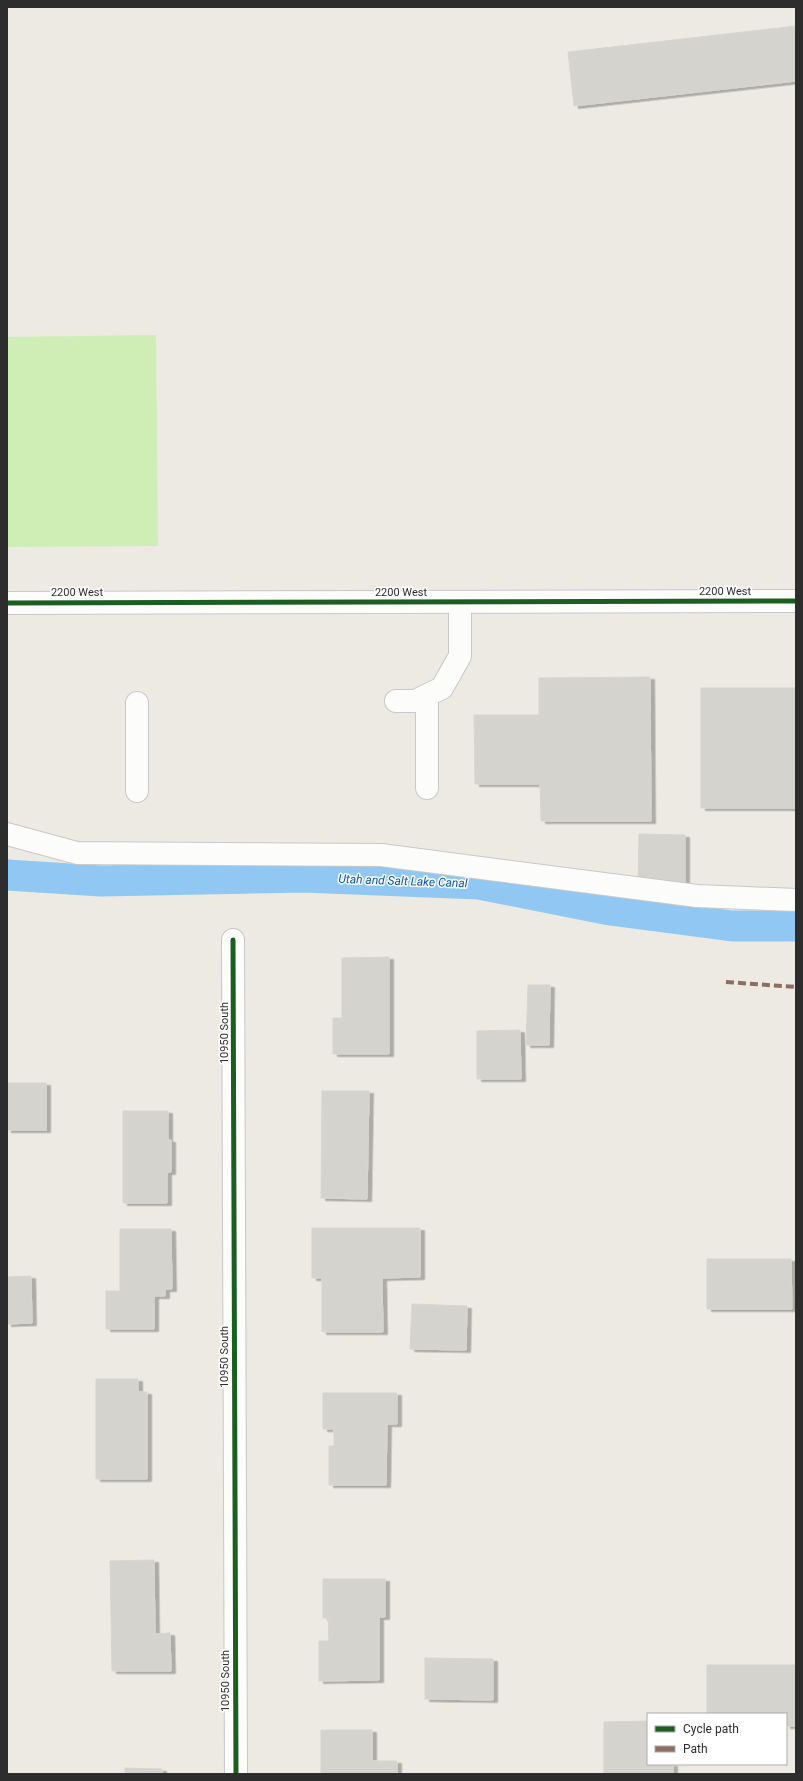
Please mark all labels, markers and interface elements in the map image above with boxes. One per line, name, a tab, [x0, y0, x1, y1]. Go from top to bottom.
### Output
street label: 2200 West	[699, 585, 751, 598]
street label: 2200 West	[51, 586, 103, 599]
street label: 2200 West	[375, 586, 427, 599]
water label: Utah and Salt Lake Canal	[338, 872, 468, 890]
street label: 10950 South	[218, 1002, 231, 1064]
street label: 10950 South	[218, 1326, 231, 1388]
street label: 10950 South	[219, 1650, 232, 1712]
legend	[647, 1713, 787, 1765]
text: Cycle path	[683, 1722, 739, 1736]
text: Path	[683, 1742, 708, 1756]

